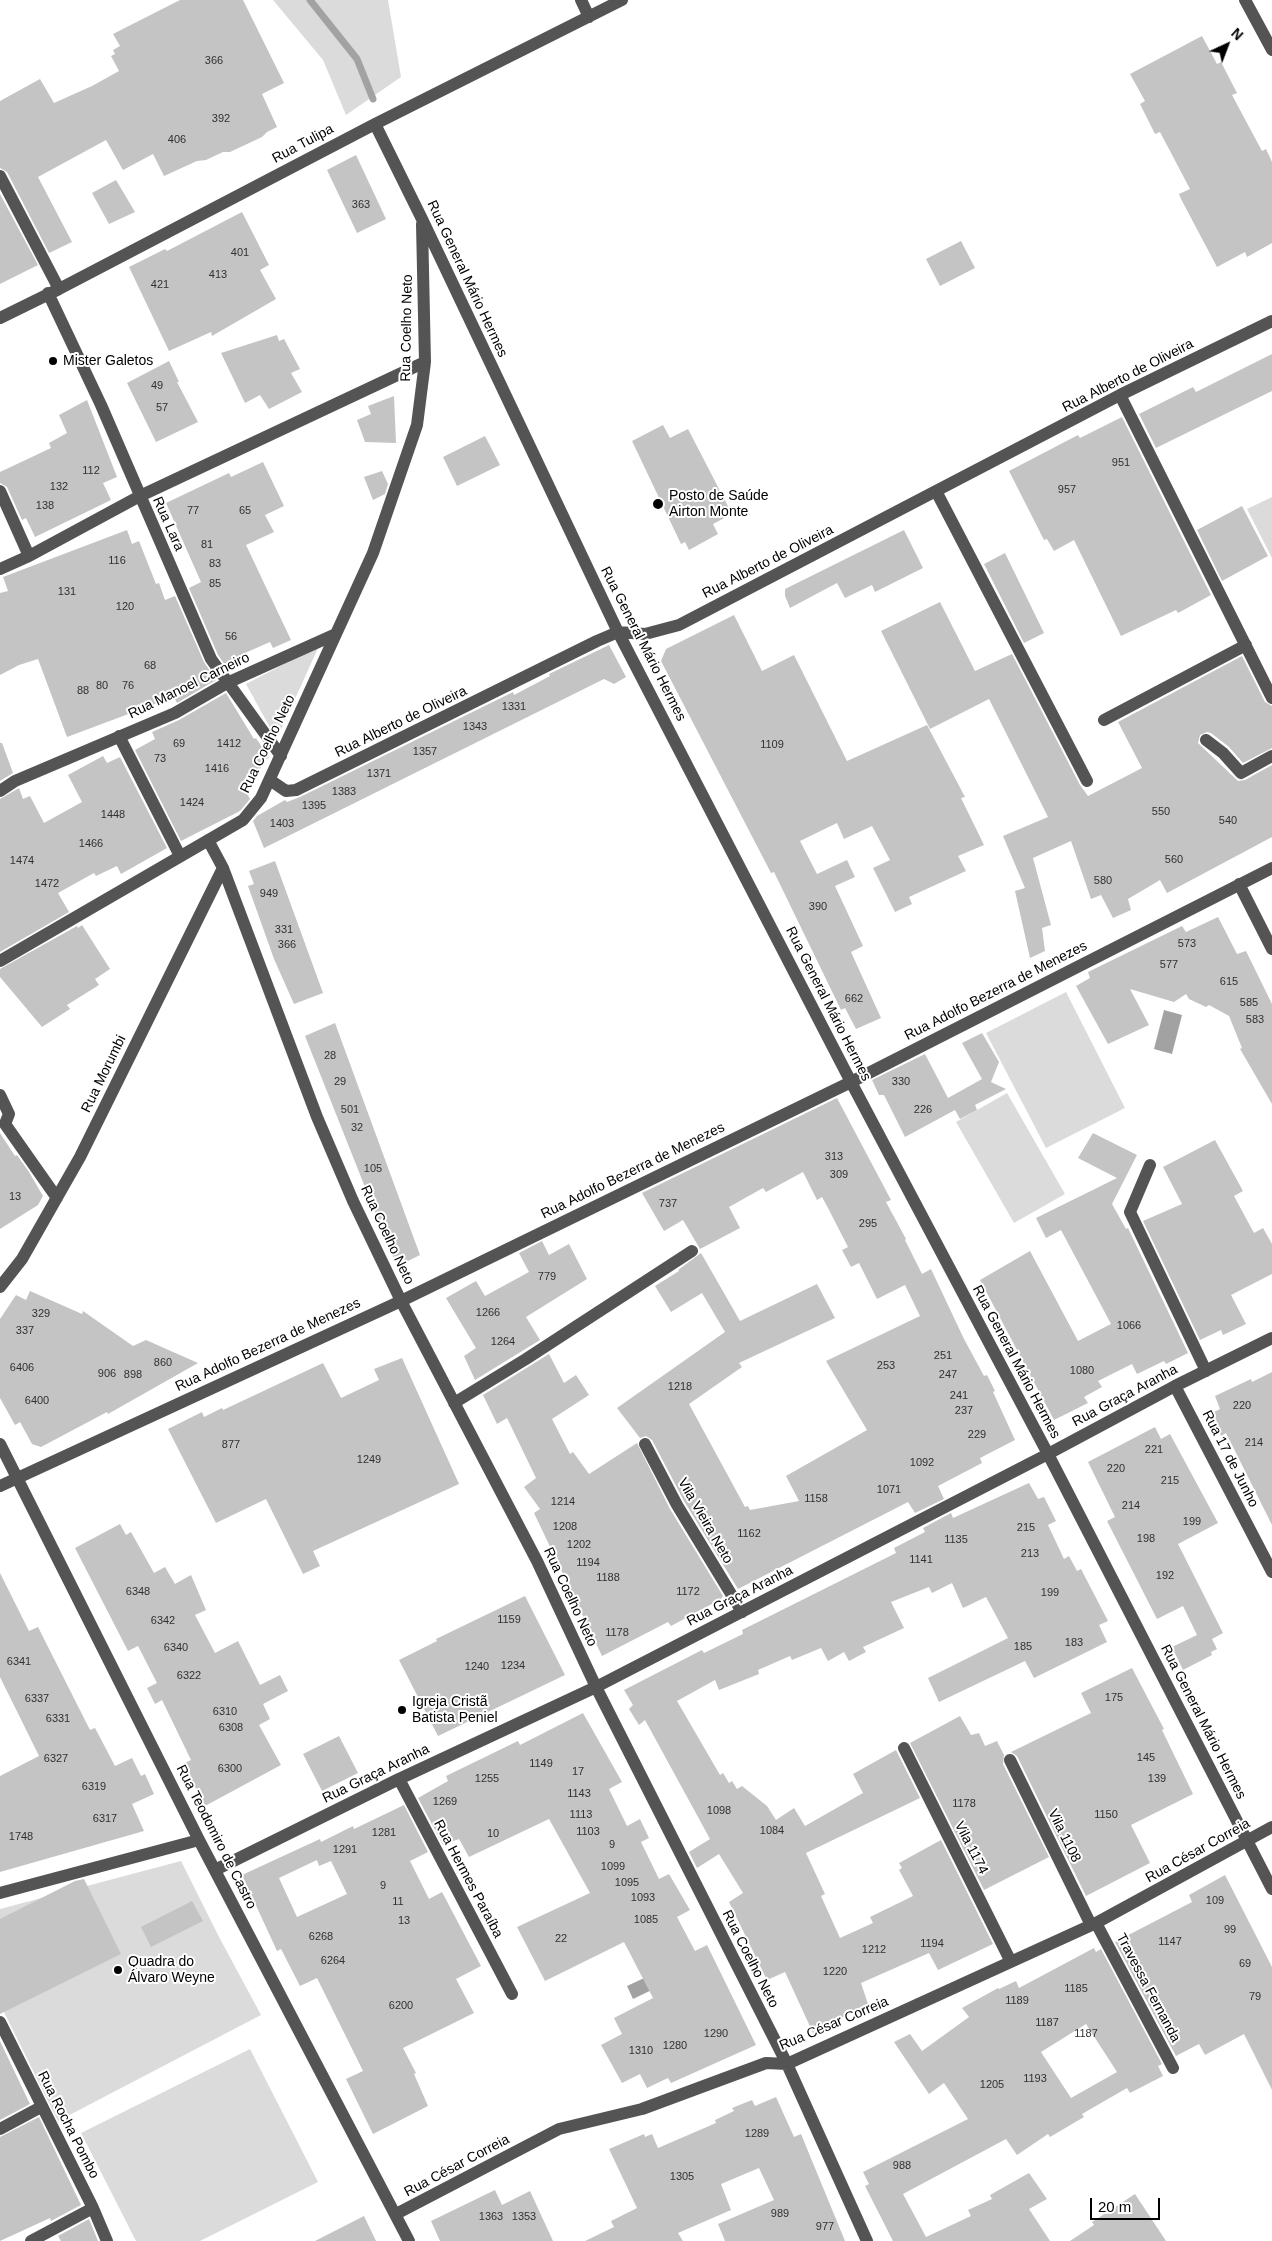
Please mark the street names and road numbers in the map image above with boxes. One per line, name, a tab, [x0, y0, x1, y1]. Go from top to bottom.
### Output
street label: Rua Tulipa	[269, 121, 337, 167]
street label: Rua General Mário Hermes	[423, 198, 511, 360]
street label: Rua Coelho Neto	[398, 274, 416, 382]
street label: Rua Alberto de Oliveira	[1060, 336, 1196, 416]
street label: Rua Lara	[149, 494, 187, 554]
street label: Rua Alberto de Oliveira	[700, 522, 836, 602]
street label: Rua General Mário Hermes	[597, 564, 689, 724]
street label: Rua Manoel Carneiro	[126, 649, 252, 723]
street label: Rua Alberto de Oliveira	[332, 683, 470, 761]
street label: Rua Coelho Neto	[237, 692, 299, 796]
street label: Rua General Mário Hermes	[782, 924, 874, 1084]
street label: Rua Adolfo Bezerra de Menezes	[902, 938, 1090, 1044]
street label: Rua Morumbi	[78, 1033, 130, 1115]
street label: Rua Adolfo Bezerra de Menezes	[538, 1119, 728, 1223]
street label: Rua Coelho Neto	[357, 1183, 417, 1287]
street label: Rua General Mário Hermes	[968, 1282, 1064, 1442]
street label: Rua Adolfo Bezerra de Menezes	[173, 1295, 363, 1395]
street label: Rua Graça Aranha	[1070, 1361, 1180, 1431]
street label: Rua 17 de Junho	[1198, 1408, 1262, 1510]
street label: Vila Vieira Neto	[674, 1475, 736, 1567]
street label: Rua Coelho Neto	[540, 1545, 600, 1649]
street label: Rua Graça Aranha	[684, 1562, 796, 1630]
street label: Rua General Mário Hermes	[1157, 1642, 1249, 1802]
street label: Rua Graça Aranha	[320, 1741, 432, 1807]
street label: Rua Teodomiro de Castro	[172, 1762, 260, 1912]
street label: Vila 1108	[1044, 1807, 1084, 1865]
street label: Rua César Correia	[1143, 1815, 1253, 1887]
street label: Rua Hermes Paraíba	[430, 1817, 506, 1941]
street label: Vila 1174	[951, 1819, 991, 1877]
street label: Rua Coelho Neto	[718, 1907, 782, 2011]
street label: Travessa Fernanda	[1112, 1931, 1184, 2045]
street label: Rua César Correia	[777, 1993, 891, 2055]
street label: Rua Rocha Pombo	[34, 2068, 102, 2182]
street label: Rua César Correia	[402, 2131, 512, 2201]

